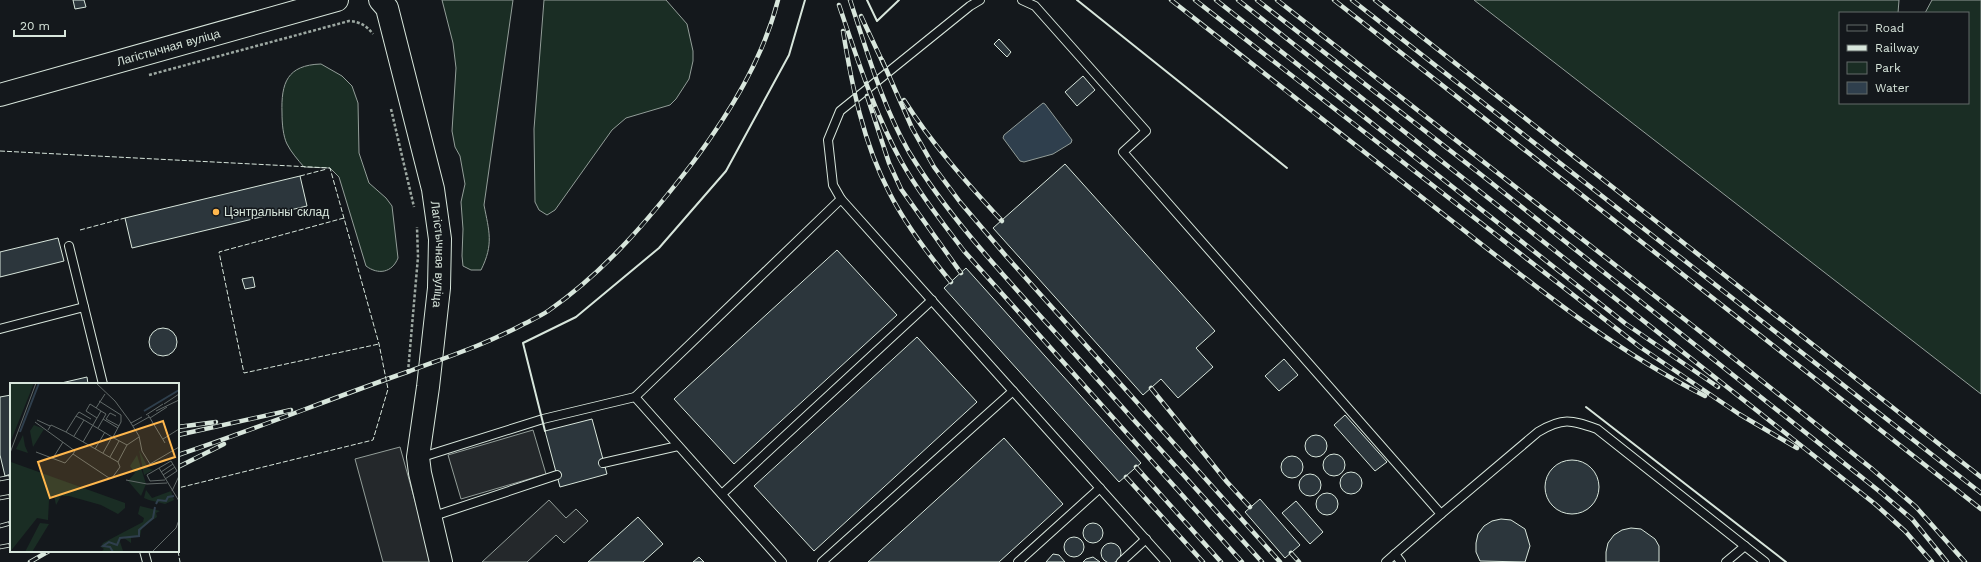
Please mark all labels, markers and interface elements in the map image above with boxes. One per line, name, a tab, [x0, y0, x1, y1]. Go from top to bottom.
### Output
scale bar	[14, 12, 65, 38]
legend	[1839, 12, 1969, 104]
text: 20 m	[20, 19, 50, 33]
text: Road	[1875, 21, 1904, 35]
street label: Лагістычная вуліца	[115, 26, 222, 69]
text: Railway	[1875, 41, 1920, 55]
text: Park	[1875, 61, 1901, 75]
text: Water	[1875, 81, 1910, 95]
street label: Лагістычная вуліца	[428, 200, 447, 309]
place label: Цэнтральны склад	[224, 205, 329, 219]
marker: Цэнтральны склад	[211, 207, 221, 217]
inset map	[10, 383, 179, 552]

